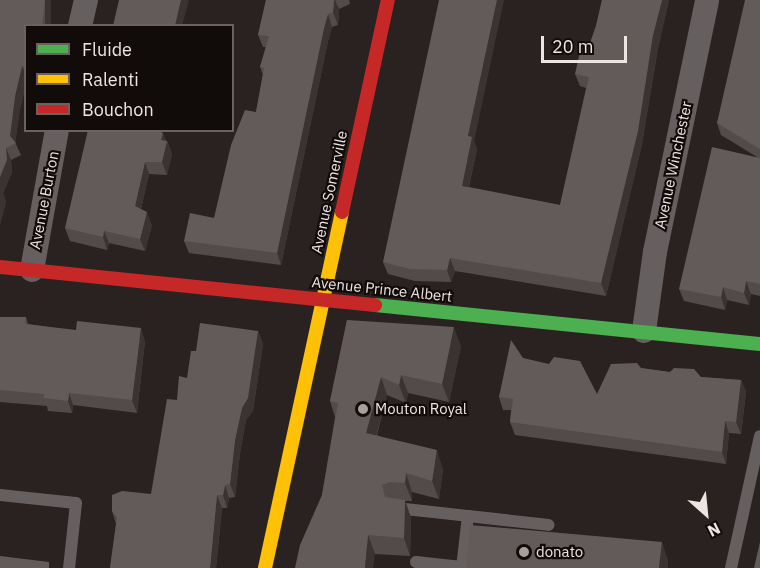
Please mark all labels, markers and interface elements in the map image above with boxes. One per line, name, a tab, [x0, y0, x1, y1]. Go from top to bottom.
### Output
legend	[24, 24, 234, 132]
scale bar	[544, 24, 630, 62]
text: 20 m	[552, 35, 594, 58]
text: Fluide	[82, 38, 132, 61]
text: Ralenti	[82, 68, 139, 91]
text: Bouchon	[82, 98, 154, 121]
street label: Avenue Winchester	[651, 100, 695, 230]
street label: Avenue Somerville	[307, 129, 351, 255]
street label: Avenue Burton	[26, 149, 62, 251]
street label: Avenue Prince Albert	[311, 273, 453, 305]
place label: Mouton Royal	[375, 400, 467, 418]
marker: Mouton Royal	[356, 402, 370, 416]
north arrow	[676, 484, 736, 544]
text: N	[704, 518, 724, 542]
place label: donato	[536, 543, 583, 561]
marker: donato	[517, 545, 531, 559]

